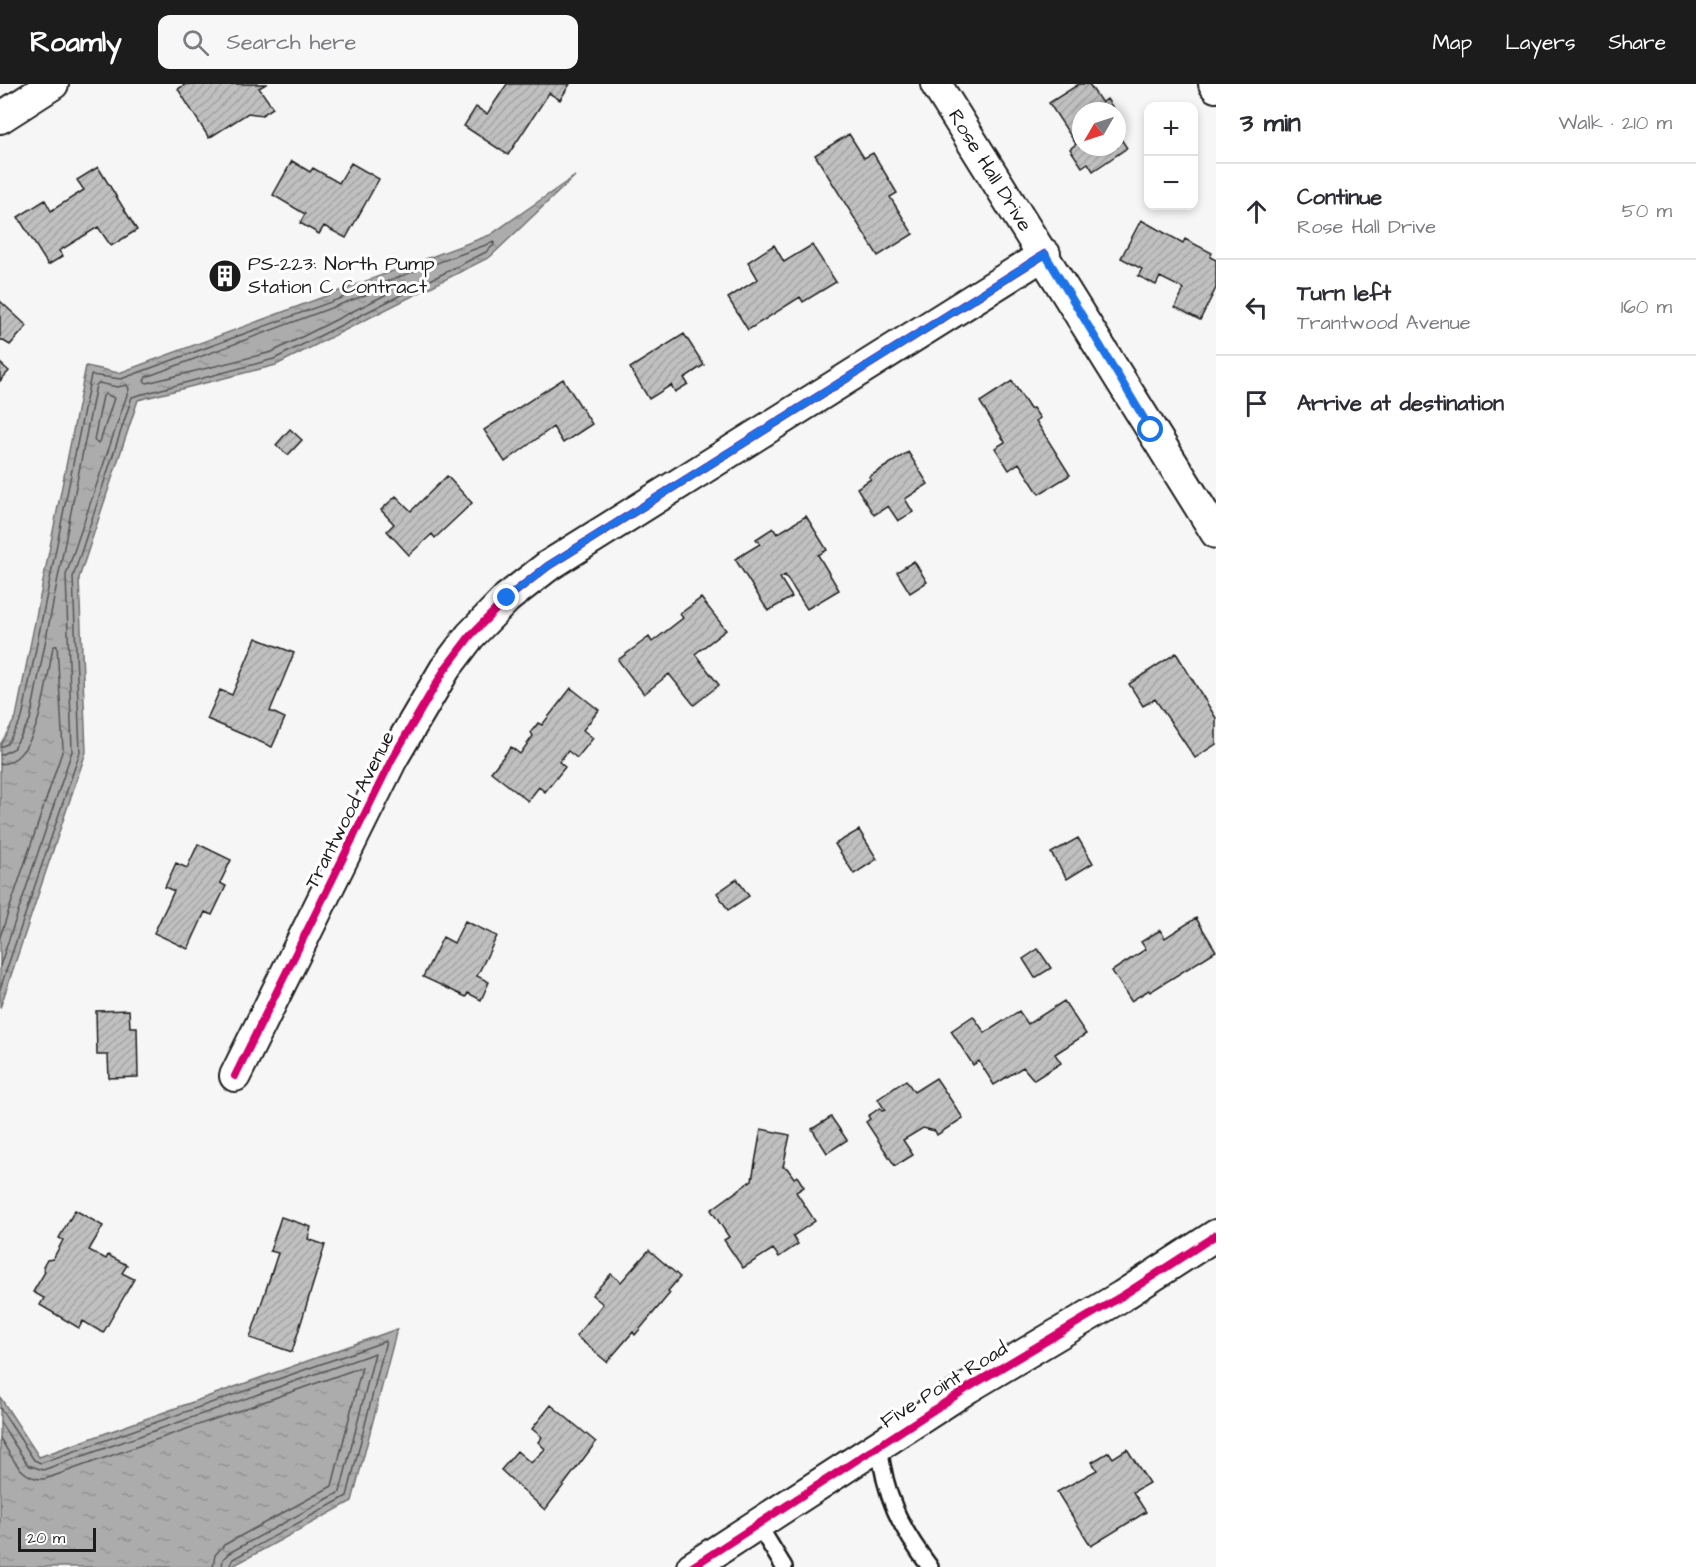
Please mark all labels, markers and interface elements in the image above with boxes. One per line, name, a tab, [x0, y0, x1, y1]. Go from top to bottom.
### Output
search box	[158, 15, 578, 69]
text: Roamly	[30, 23, 122, 62]
icon: search	[179, 26, 212, 59]
text: Search here	[227, 27, 356, 58]
text: Map	[1432, 28, 1472, 57]
text: Layers	[1505, 28, 1575, 57]
text: Share	[1608, 28, 1666, 57]
north arrow	[1072, 102, 1126, 156]
map controls	[1144, 102, 1198, 210]
button: +	[1144, 102, 1198, 156]
street label: Rose Hall Drive	[941, 104, 1039, 237]
text: 3 min	[1240, 105, 1301, 141]
text: Walk · 210 m	[1559, 109, 1672, 137]
button: −	[1144, 156, 1198, 210]
text: Continue	[1297, 182, 1382, 213]
icon: ahead	[1240, 195, 1273, 228]
text: 50 m	[1622, 197, 1672, 225]
text: Rose Hall Drive	[1297, 213, 1436, 241]
place label: PS-223: North Pump Station C Contract	[248, 250, 435, 301]
building icon: PS-223: North Pump Station C Contract	[207, 258, 243, 294]
text: Turn left	[1297, 278, 1391, 309]
icon: left	[1240, 291, 1273, 324]
text: 160 m	[1621, 293, 1672, 321]
text: Trantwood Avenue	[1297, 309, 1471, 337]
icon: arrive	[1240, 387, 1273, 420]
text: Arrive at destination	[1297, 388, 1504, 419]
route start	[1137, 416, 1163, 442]
route end	[493, 584, 519, 610]
street label: Trantwood Avenue	[298, 726, 402, 894]
street label: Five Point Road	[875, 1335, 1013, 1435]
scale bar	[18, 1525, 96, 1552]
text: 20 m	[27, 1527, 65, 1549]

